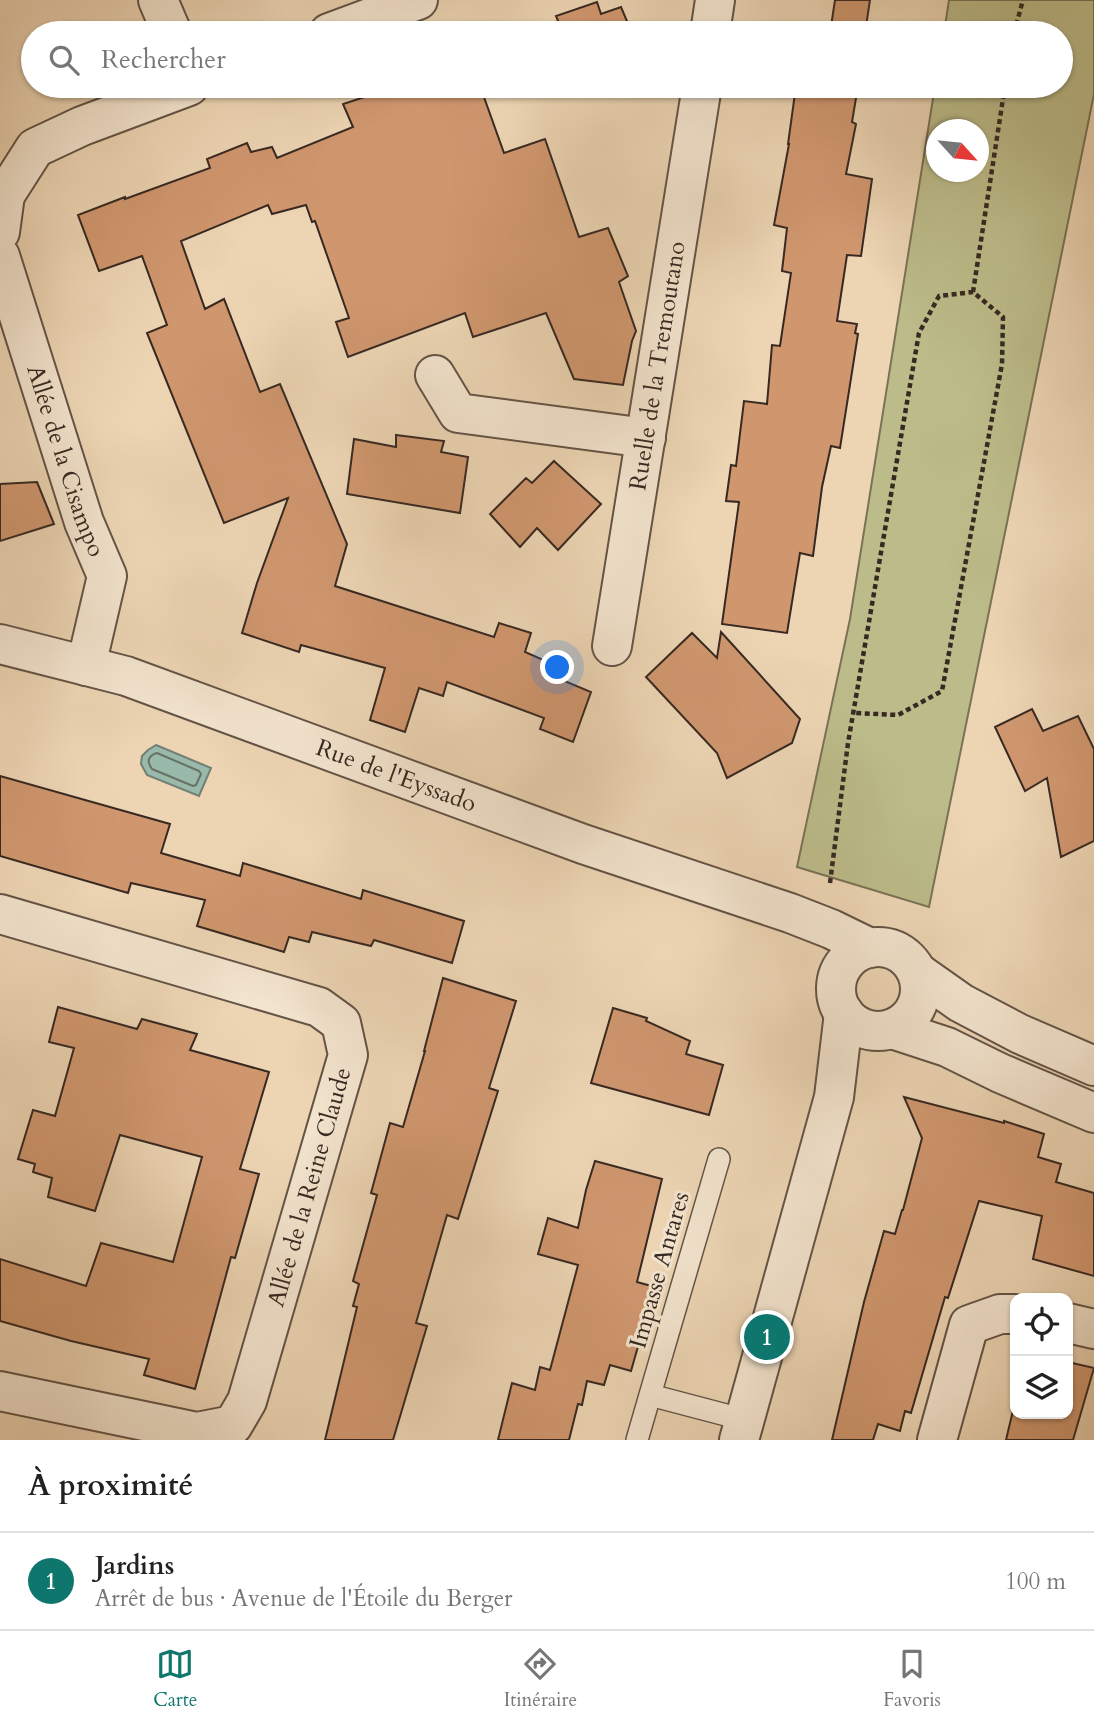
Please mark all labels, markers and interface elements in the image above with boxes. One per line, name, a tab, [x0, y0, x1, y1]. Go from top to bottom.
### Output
search box	[21, 21, 1073, 98]
icon: search	[45, 41, 83, 79]
text: Rechercher	[101, 42, 226, 77]
north arrow	[926, 119, 989, 182]
street label: Ruelle de la Tremoutano	[621, 239, 694, 493]
street label: Allée de la Cisampo	[18, 361, 113, 562]
your location	[540, 650, 574, 684]
street label: Rue de l'Eyssado	[311, 731, 481, 820]
street label: Allée de la Reine Claude	[260, 1064, 359, 1311]
street label: Impasse Antares	[621, 1188, 698, 1352]
map controls	[1010, 1293, 1073, 1419]
button: locate	[1010, 1293, 1073, 1356]
pin: 1	[744, 1311, 790, 1363]
button: layers	[1010, 1356, 1073, 1419]
text: À proximité	[28, 1465, 193, 1506]
text: Jardins	[95, 1548, 174, 1583]
text: 1	[45, 1566, 57, 1597]
text: 100 m	[1005, 1566, 1066, 1597]
text: Arrêt de bus · Avenue de l'Étoile du Berger	[95, 1583, 513, 1614]
tab: Carte	[153, 1645, 197, 1713]
tab: Itinéraire	[504, 1645, 577, 1713]
tab: Favoris	[883, 1645, 941, 1713]

